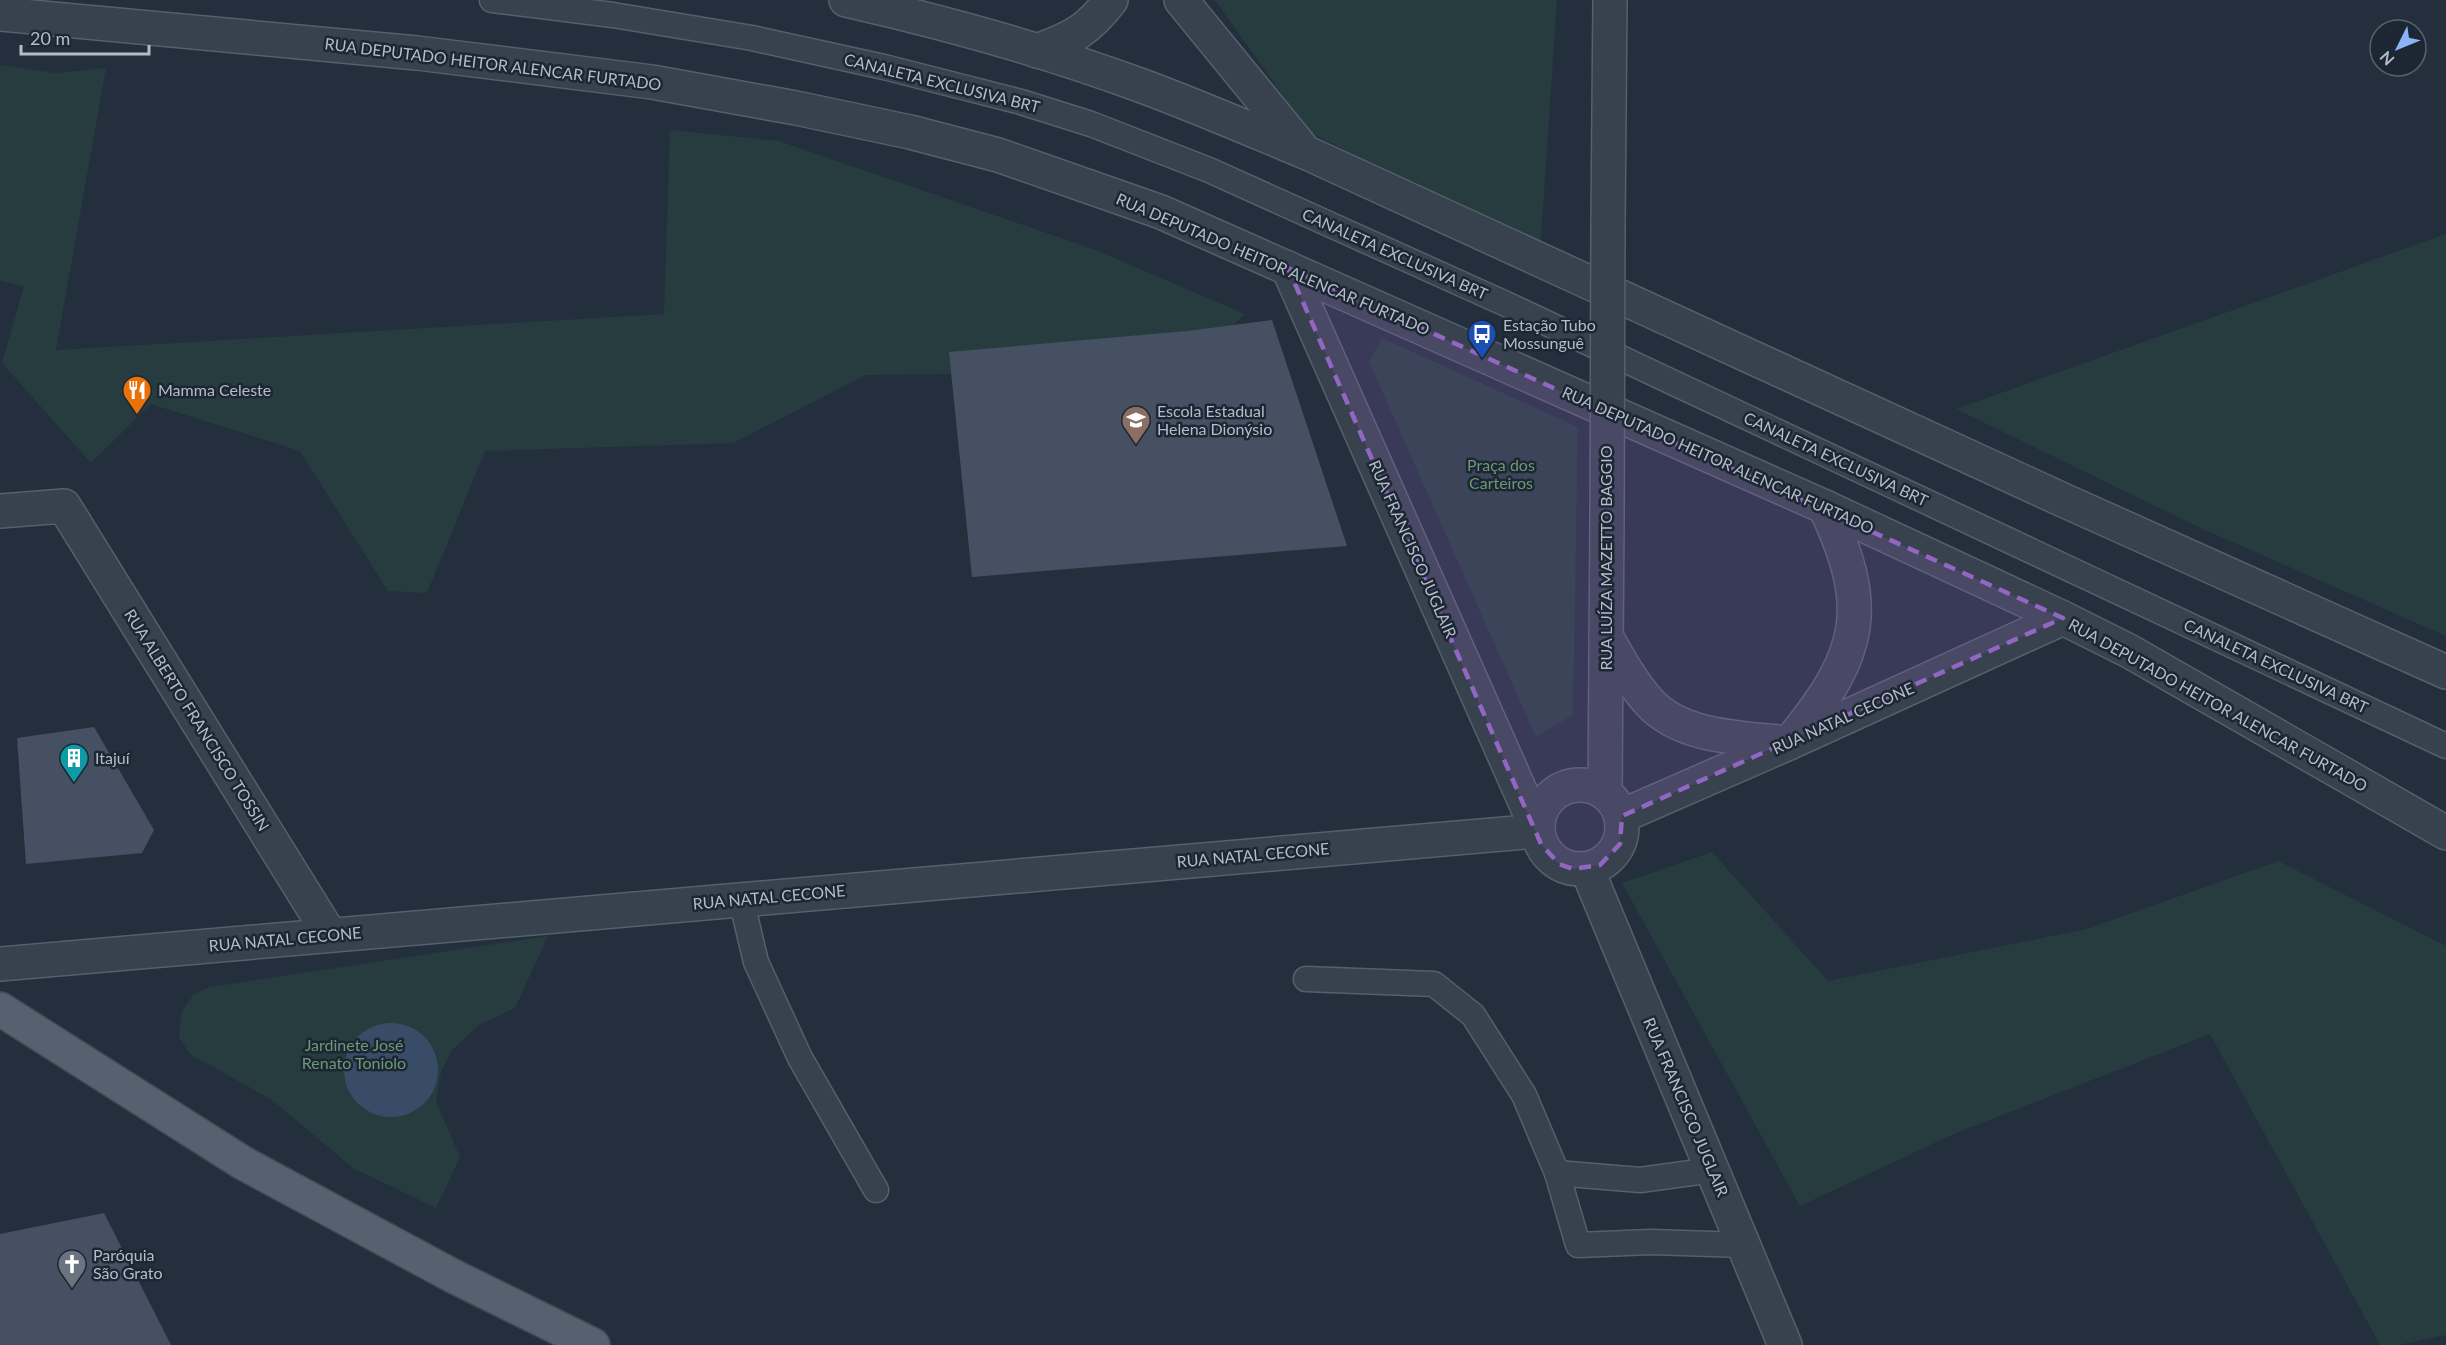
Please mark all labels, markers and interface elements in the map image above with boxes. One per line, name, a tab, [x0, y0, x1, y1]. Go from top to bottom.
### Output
scale bar	[21, 18, 148, 56]
north arrow	[2368, 18, 2428, 78]
text: 20 m	[30, 27, 70, 49]
street label: RUA DEPUTADO HEITOR ALENCAR FURTADO	[324, 33, 663, 94]
text: N	[2376, 48, 2398, 70]
street label: CANALETA EXCLUSIVA BRT	[842, 49, 1043, 116]
street label: RUA DEPUTADO HEITOR ALENCAR FURTADO	[1114, 189, 1433, 339]
street label: CANALETA EXCLUSIVA BRT	[1299, 204, 1491, 303]
place label: Estação Tubo Mossunguê	[1503, 315, 1596, 352]
bus stop icon: Estação Tubo Mossunguê	[1466, 318, 1498, 360]
restaurant icon: Mamma Celeste	[121, 374, 153, 416]
place label: Mamma Celeste	[158, 380, 271, 399]
street label: RUA DEPUTADO HEITOR ALENCAR FURTADO	[1560, 382, 1877, 537]
place label: Escola Estadual Helena Dionýsio	[1157, 401, 1272, 438]
school or university icon: Escola Estadual Helena Dionýsio	[1120, 404, 1152, 446]
street label: CANALETA EXCLUSIVA BRT	[1741, 407, 1932, 510]
street label: RUA LUÍZA MAZETTO BAGGIO	[1596, 445, 1615, 671]
park label: Praça dos Carteiros	[1467, 455, 1535, 492]
street label: RUA FRANCISCO JUGLAIR	[1366, 457, 1461, 641]
street label: RUA ALBERTO FRANCISCO TOSSIN	[121, 605, 274, 834]
street label: RUA DEPUTADO HEITOR ALENCAR FURTADO	[2065, 614, 2371, 795]
street label: CANALETA EXCLUSIVA BRT	[2181, 614, 2372, 717]
street label: RUA NATAL CECONE	[1769, 678, 1917, 757]
building icon: Itajuí	[58, 742, 90, 784]
place label: Itajuí	[95, 748, 131, 767]
street label: RUA NATAL CECONE	[1176, 838, 1330, 871]
street label: RUA NATAL CECONE	[692, 880, 846, 913]
street label: RUA NATAL CECONE	[208, 922, 362, 955]
street label: RUA FRANCISCO JUGLAIR	[1640, 1014, 1733, 1199]
park label: Jardinete José Renato Toniolo	[302, 1035, 406, 1072]
place label: Paróquia São Grato	[93, 1245, 163, 1282]
church icon: Paróquia São Grato	[56, 1248, 88, 1290]

